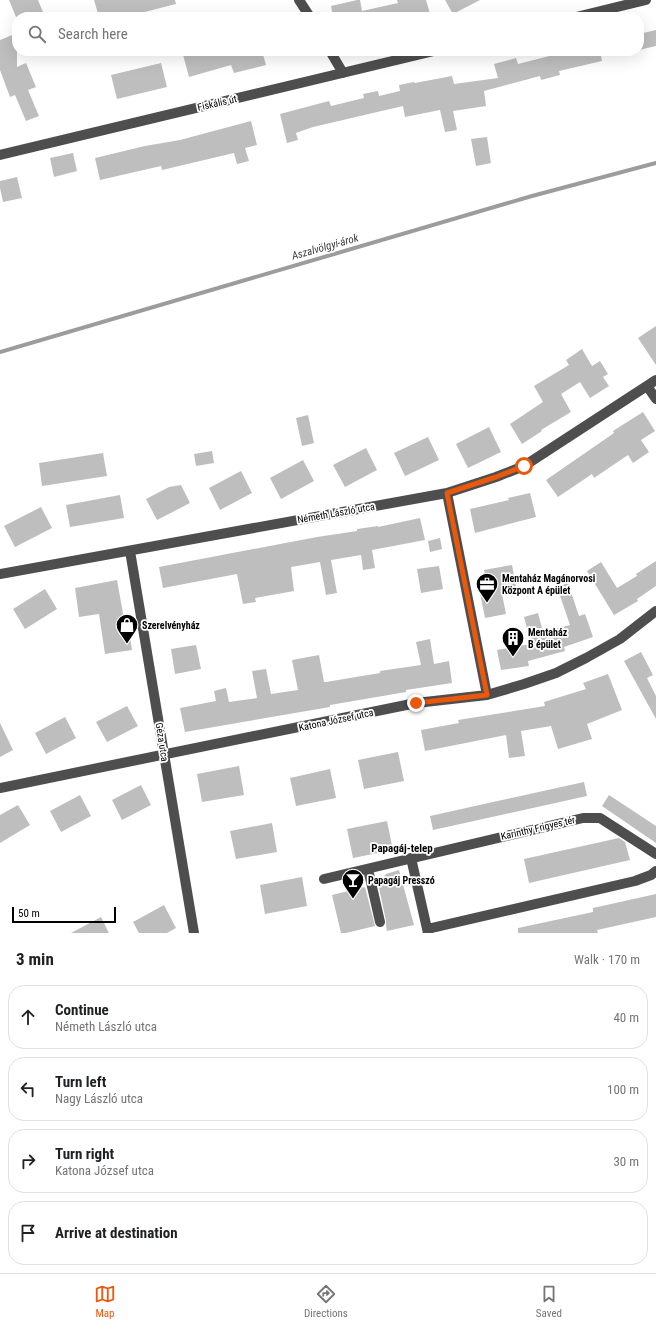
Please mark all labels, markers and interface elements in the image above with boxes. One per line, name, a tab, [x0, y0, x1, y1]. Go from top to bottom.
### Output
search box	[12, 12, 644, 56]
icon: search	[26, 23, 48, 45]
text: Search here	[58, 25, 128, 43]
street label: Fiskális út	[196, 93, 238, 113]
water label: Aszalvölgyi-árok	[289, 231, 360, 263]
route start	[515, 457, 533, 475]
street label: Németh László utca	[296, 501, 376, 525]
office icon: Mentaház Magánorvosi Központ A épület	[474, 571, 500, 604]
place label: Mentaház Magánorvosi Központ A épület	[502, 573, 595, 596]
shop icon: Szerelvényház	[114, 612, 140, 645]
place label: Szerelvényház	[142, 620, 200, 631]
building icon: Mentaház B épület	[500, 625, 526, 658]
place label: Mentaház B épület	[528, 627, 568, 650]
route end	[407, 694, 425, 712]
street label: Katona József utca	[298, 707, 375, 733]
street label: Géza utca	[153, 722, 171, 762]
street label: Karinthy Frigyes tér	[500, 814, 576, 842]
district label: Papagáj-telep	[371, 842, 433, 855]
bar icon: Papagáj Presszó	[340, 867, 366, 900]
place label: Papagáj Presszó	[368, 875, 435, 886]
scale bar	[12, 905, 116, 924]
text: 50 m	[18, 907, 40, 920]
text: 3 min	[16, 949, 54, 969]
text: Walk · 170 m	[574, 952, 640, 967]
text: Continue	[55, 1001, 109, 1019]
icon: ahead	[17, 1006, 39, 1028]
text: 40 m	[613, 1010, 639, 1025]
text: Németh László utca	[55, 1019, 157, 1034]
text: Turn left	[55, 1073, 106, 1091]
icon: left	[17, 1078, 39, 1100]
text: 100 m	[607, 1082, 639, 1097]
text: Nagy László utca	[55, 1091, 143, 1106]
text: Turn right	[55, 1145, 114, 1163]
icon: right	[17, 1150, 39, 1172]
text: 30 m	[613, 1154, 639, 1169]
text: Katona József utca	[55, 1163, 154, 1178]
icon: arrive	[17, 1222, 39, 1244]
text: Arrive at destination	[55, 1224, 178, 1242]
tab: Map	[94, 1283, 116, 1320]
tab: Directions	[304, 1283, 348, 1320]
tab: Saved	[536, 1283, 562, 1320]

